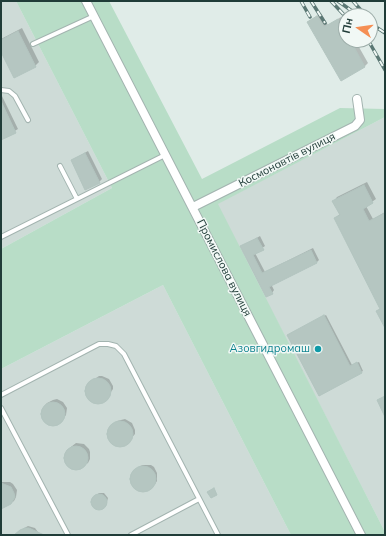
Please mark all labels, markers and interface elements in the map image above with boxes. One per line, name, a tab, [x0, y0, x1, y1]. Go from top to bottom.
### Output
north arrow	[338, 8, 378, 48]
text: Пн	[339, 17, 356, 35]
street label: Космонавтів вулиця	[236, 130, 338, 190]
street label: Промислова вулиця	[194, 217, 254, 319]
place label: Азовгидромаш	[229, 342, 310, 356]
marker: Азовгидромаш	[313, 344, 323, 354]

